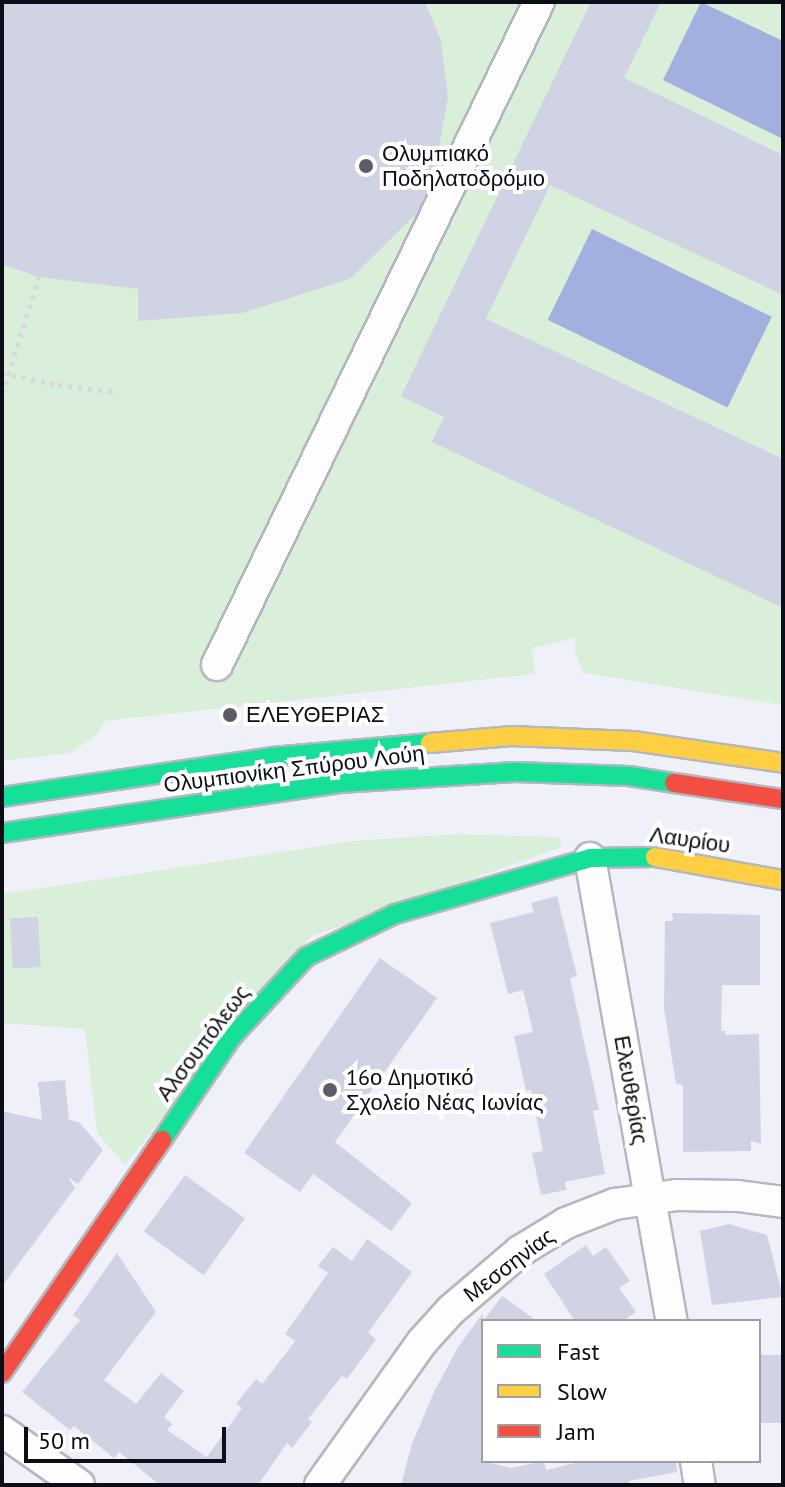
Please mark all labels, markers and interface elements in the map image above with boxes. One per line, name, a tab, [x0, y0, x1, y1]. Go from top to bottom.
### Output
place label: Ολυμπιακό Ποδηλατοδρόμιο	[382, 140, 545, 192]
marker: Ολυμπιακό Ποδηλατοδρόμιο	[357, 157, 375, 175]
place label: ΕΛΕΥΘΕΡΙΑΣ	[246, 702, 384, 728]
marker: ΕΛΕΥΘΕΡΙΑΣ	[221, 706, 239, 724]
street label: Ολυμπιονίκη Σπύρου Λούη	[162, 740, 426, 798]
street label: Λαυρίου	[648, 821, 732, 859]
street label: Αλσουπόλεως	[151, 980, 255, 1106]
street label: Ελευθερίας	[608, 1033, 654, 1147]
place label: 16ο Δημοτικό Σχολείο Νέας Ιωνίας	[346, 1064, 544, 1116]
marker: 16ο Δημοτικό Σχολείο Νέας Ιωνίας	[321, 1081, 339, 1099]
street label: Μεσσηνίας	[458, 1222, 560, 1308]
legend	[481, 1319, 761, 1463]
text: Fast	[557, 1336, 600, 1367]
text: Slow	[557, 1376, 607, 1407]
scale bar	[28, 1411, 230, 1461]
text: Jam	[557, 1416, 595, 1447]
text: 50 m	[38, 1425, 90, 1456]

